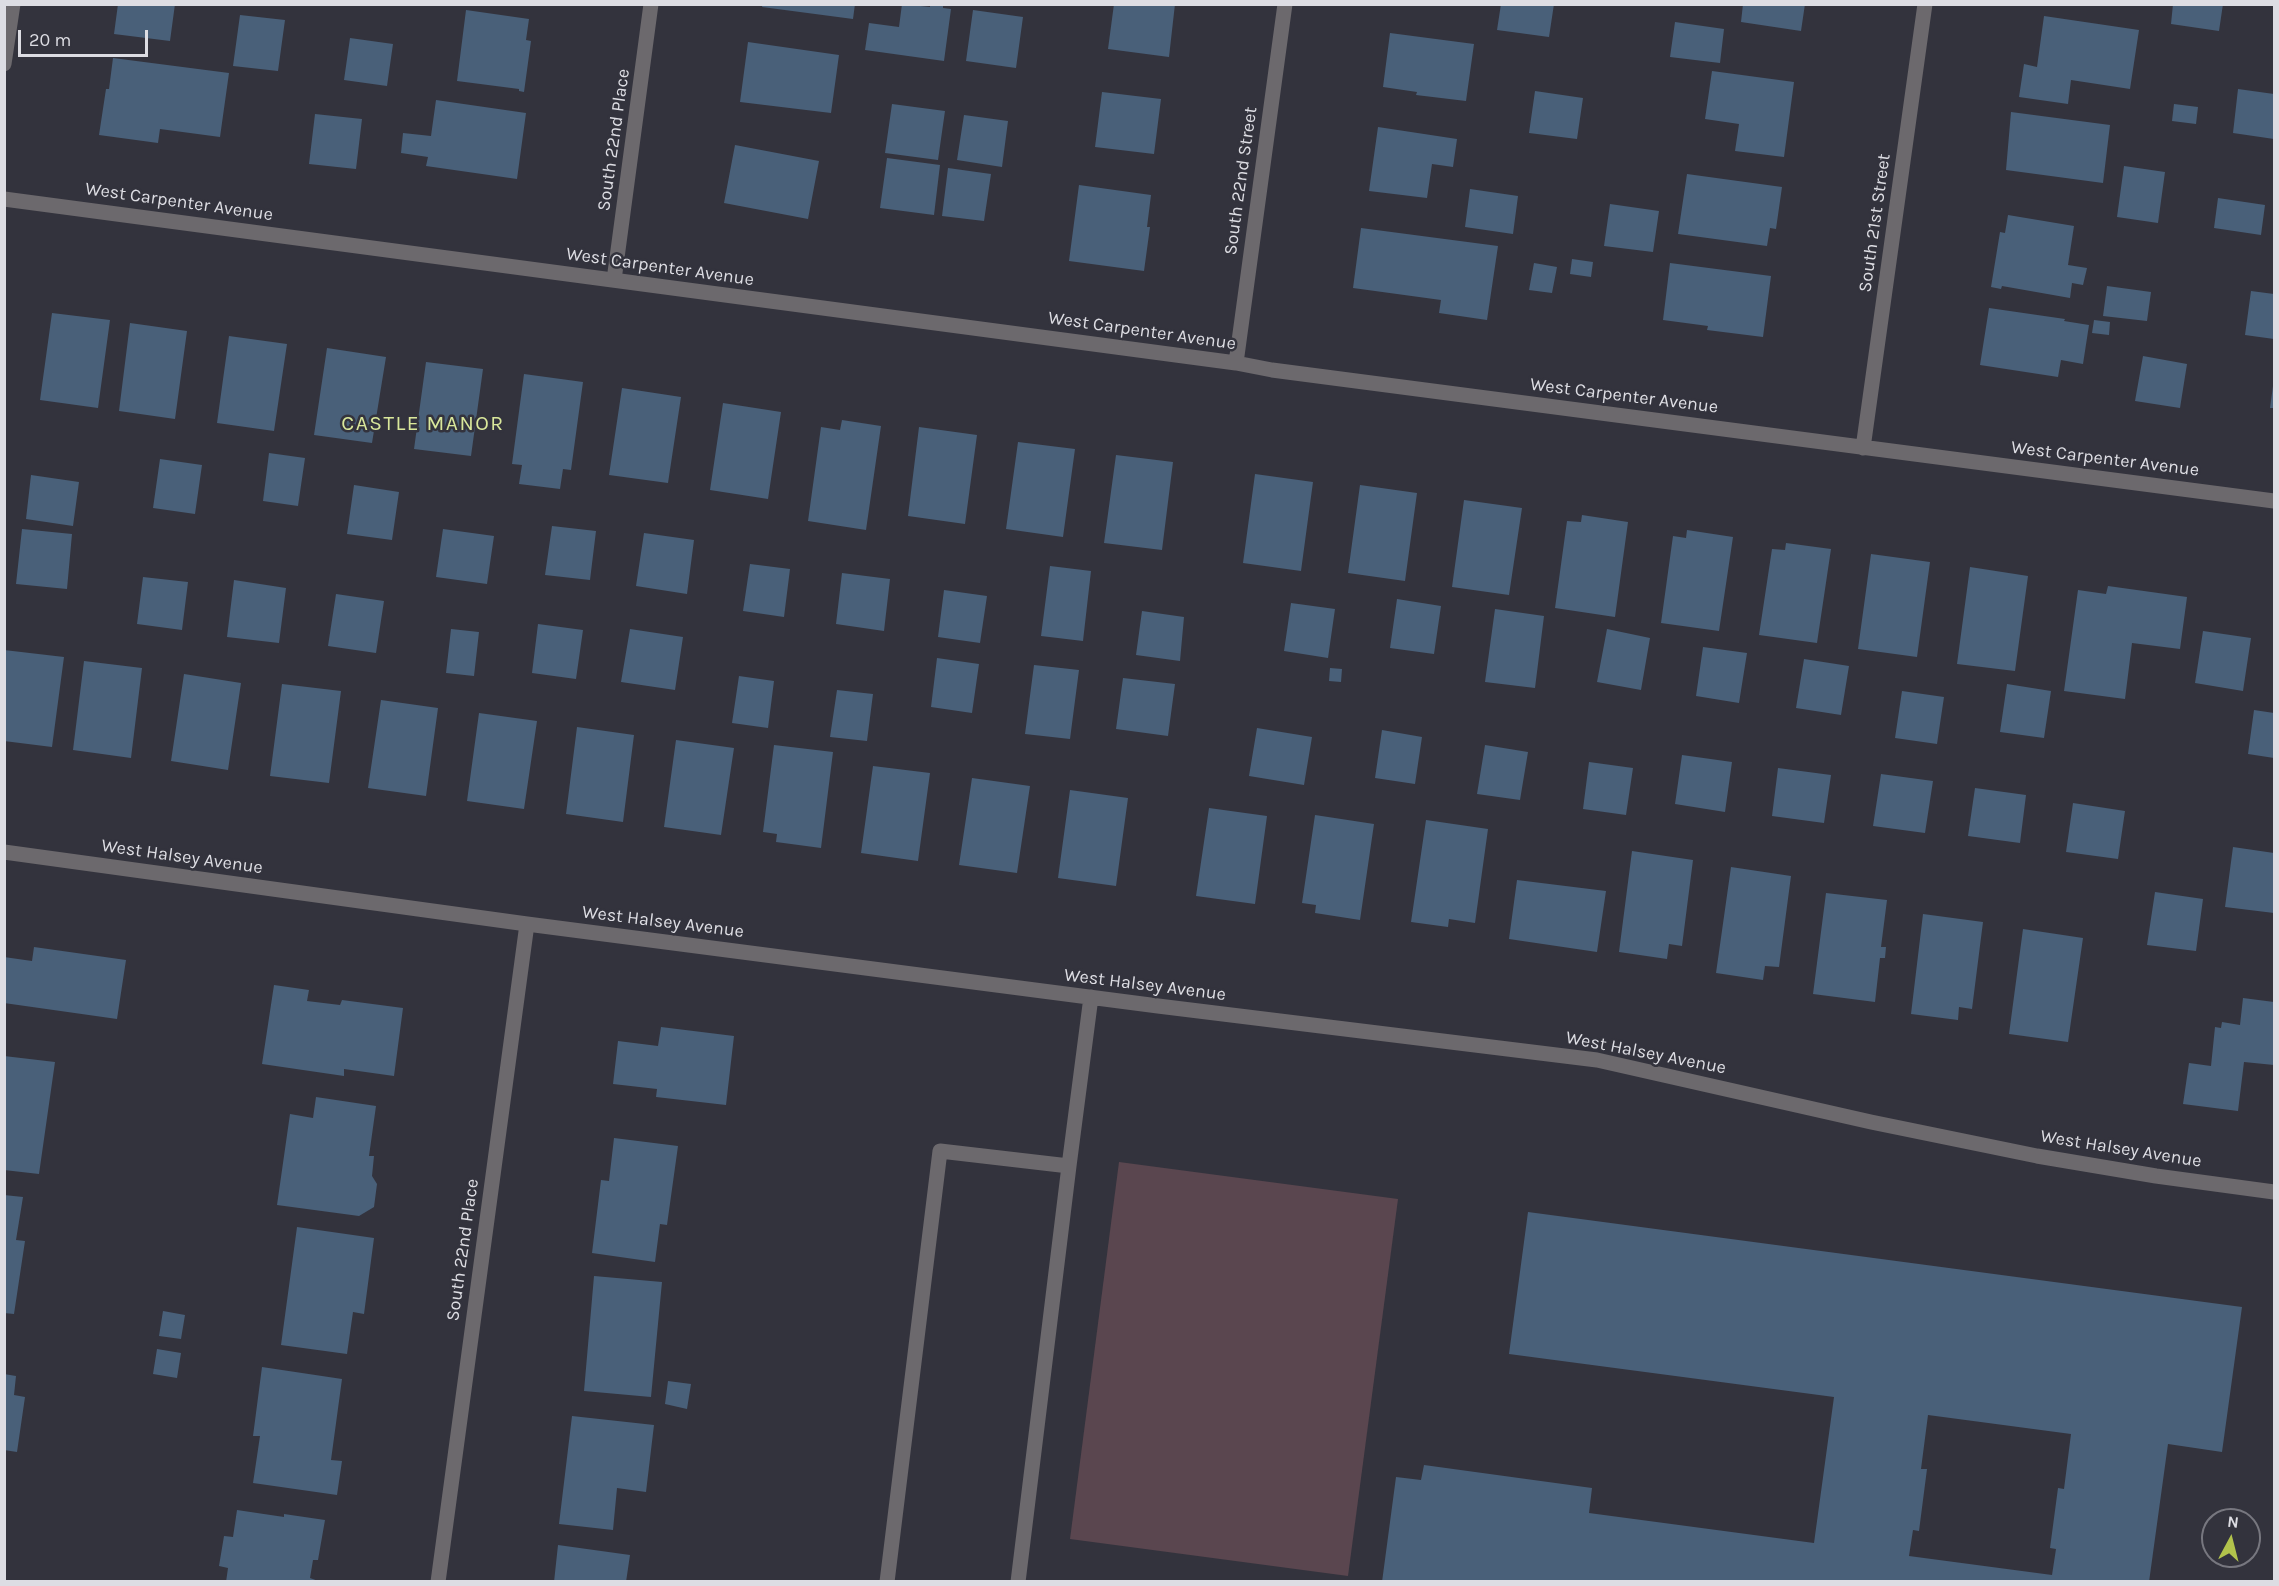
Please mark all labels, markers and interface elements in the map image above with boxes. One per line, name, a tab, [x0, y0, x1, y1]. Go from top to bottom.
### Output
scale bar	[21, 18, 152, 56]
text: 20 m	[29, 29, 71, 51]
street label: South 22nd Place	[593, 67, 635, 213]
street label: South 22nd Street	[1220, 105, 1262, 257]
street label: South 21st Street	[1855, 152, 1895, 294]
street label: West Carpenter Avenue	[84, 178, 274, 226]
street label: West Carpenter Avenue	[565, 243, 755, 291]
street label: West Carpenter Avenue	[1047, 307, 1237, 355]
street label: West Carpenter Avenue	[1529, 374, 1719, 418]
district label: CASTLE MANOR	[341, 411, 505, 437]
street label: West Carpenter Avenue	[2010, 437, 2200, 481]
street label: West Halsey Avenue	[100, 835, 264, 879]
street label: West Halsey Avenue	[581, 901, 745, 943]
street label: West Halsey Avenue	[1063, 964, 1227, 1006]
street label: West Halsey Avenue	[1564, 1027, 1728, 1079]
street label: West Halsey Avenue	[2039, 1126, 2203, 1172]
street label: South 22nd Place	[442, 1177, 484, 1323]
north arrow	[2201, 1508, 2261, 1568]
text: N	[2226, 1511, 2240, 1532]

